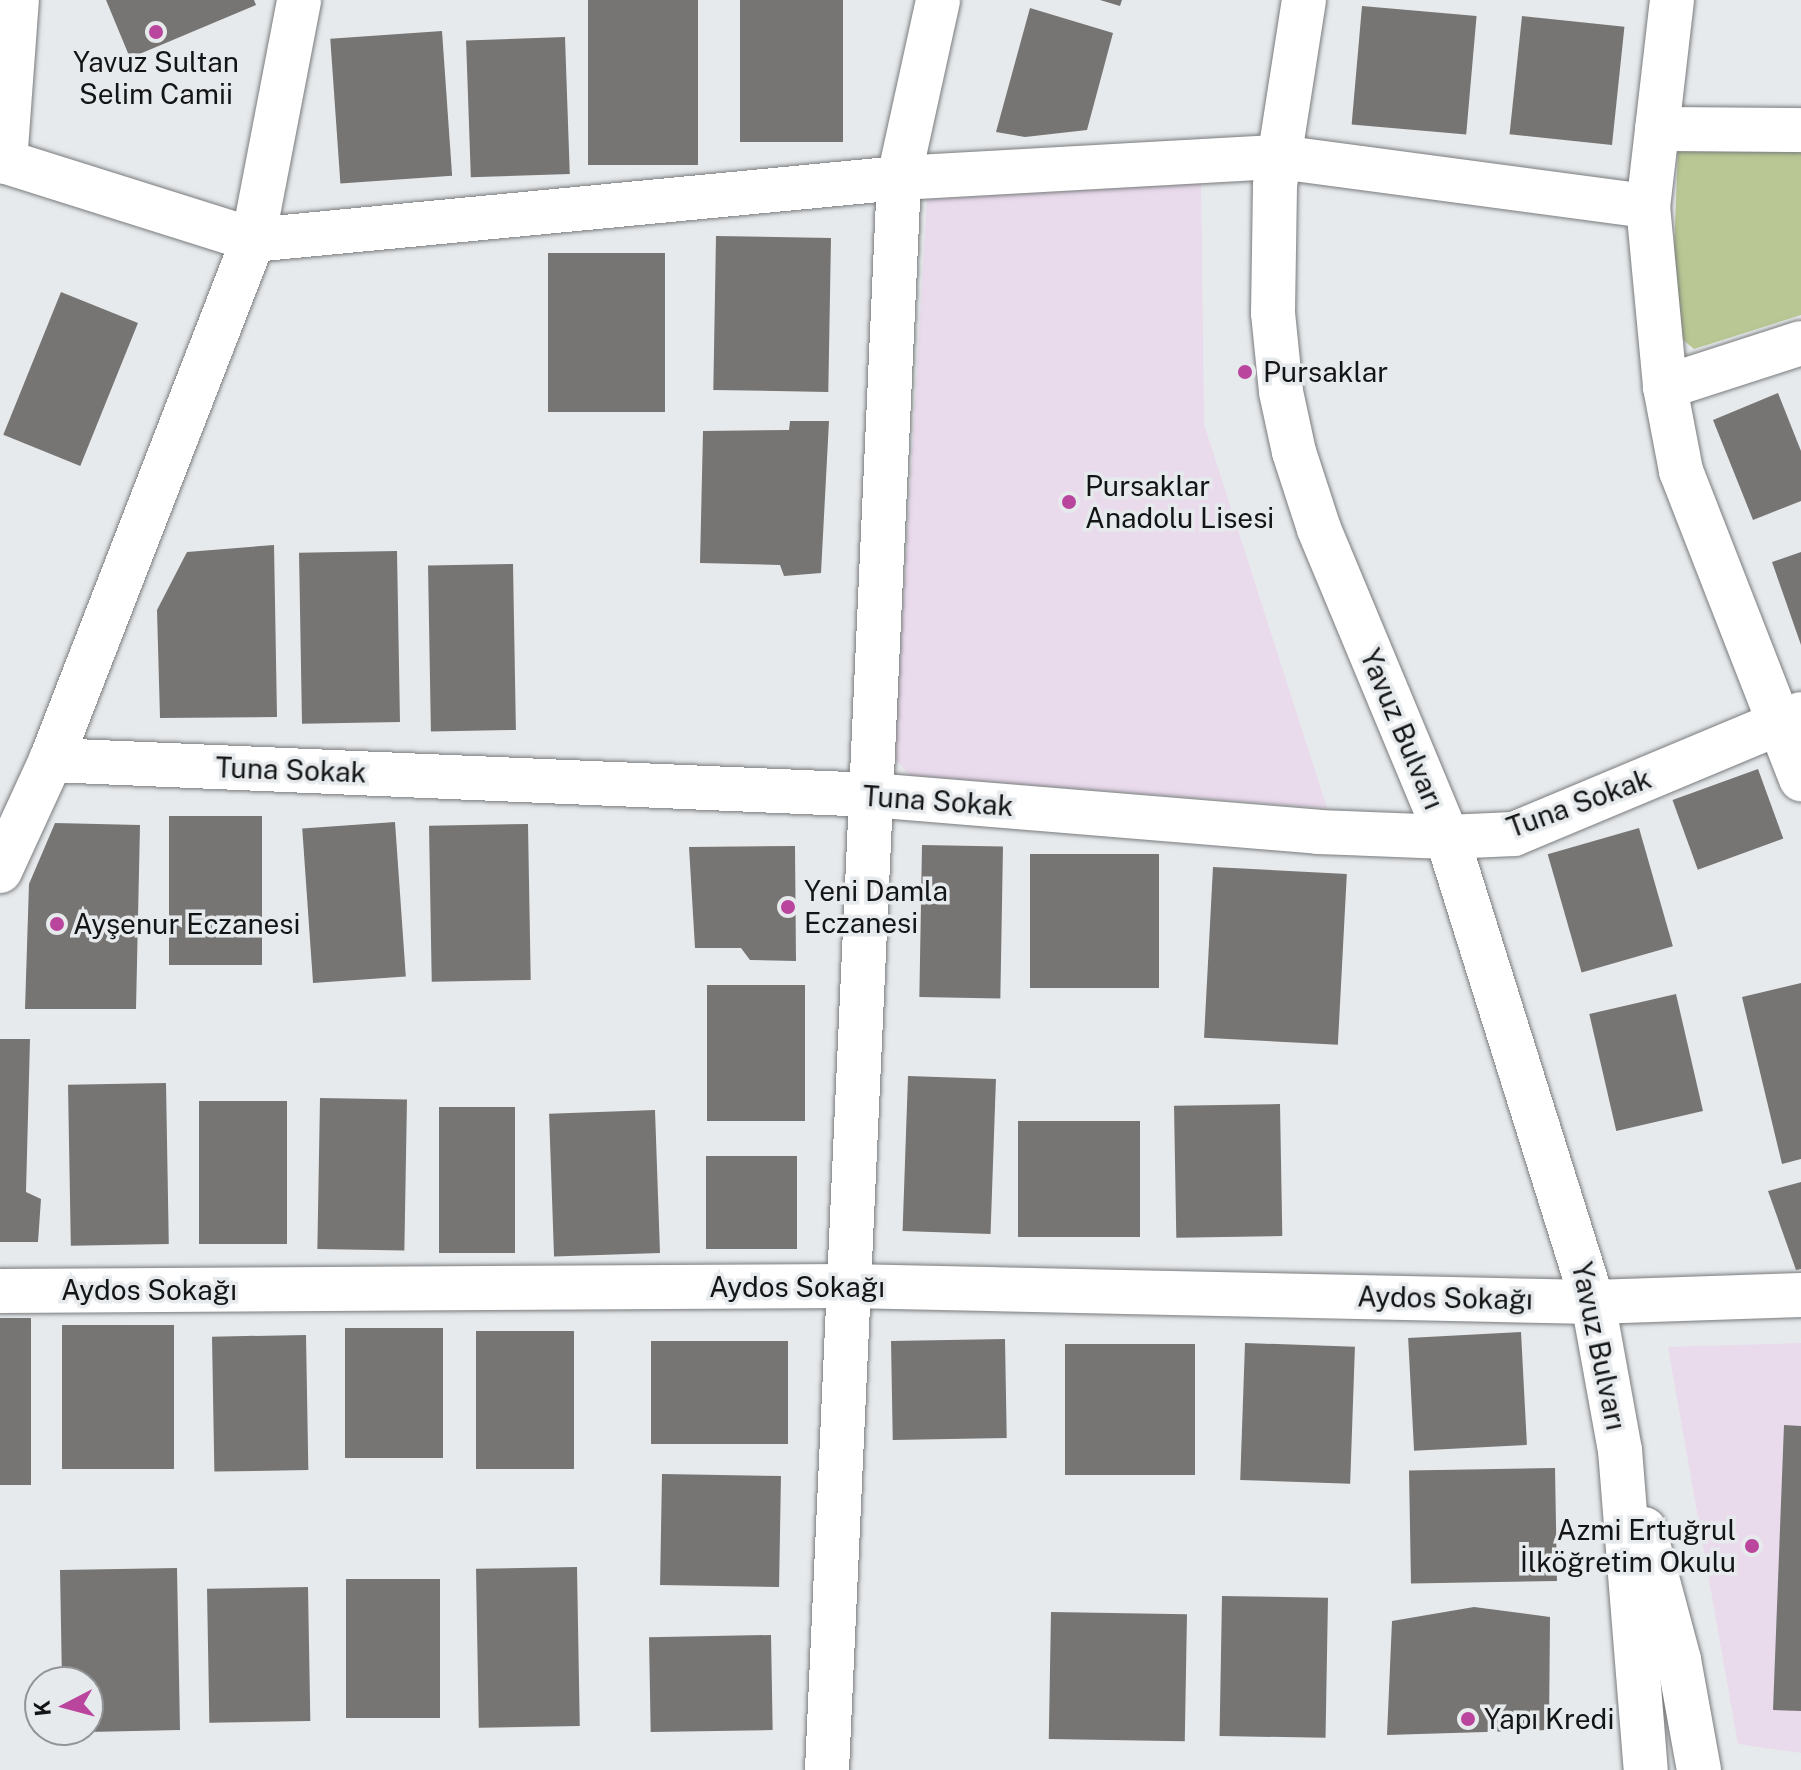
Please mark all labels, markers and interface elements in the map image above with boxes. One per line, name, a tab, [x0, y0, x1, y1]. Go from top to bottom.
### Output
marker: Yavuz Sultan Selim Camii	[147, 23, 165, 41]
place label: Yavuz Sultan Selim Camii	[73, 45, 239, 111]
place label: Pursaklar	[1263, 355, 1388, 389]
marker: Pursaklar	[1234, 361, 1256, 383]
place label: Pursaklar Anadolu Lisesi	[1085, 469, 1274, 535]
marker: Pursaklar Anadolu Lisesi	[1060, 493, 1078, 511]
street label: Yavuz Bulvarı	[1353, 644, 1451, 814]
street label: Tuna Sokak	[215, 751, 367, 789]
street label: Tuna Sokak	[1502, 761, 1656, 845]
street label: Tuna Sokak	[861, 779, 1015, 823]
place label: Yeni Damla Eczanesi	[804, 874, 948, 940]
marker: Yeni Damla Eczanesi	[779, 898, 797, 916]
place label: Ayşenur Eczanesi	[73, 907, 300, 941]
marker: Ayşenur Eczanesi	[48, 915, 66, 933]
street label: Yavuz Bulvarı	[1565, 1259, 1633, 1433]
street label: Aydos Sokağı	[709, 1270, 885, 1304]
street label: Aydos Sokağı	[61, 1273, 237, 1307]
street label: Aydos Sokağı	[1357, 1280, 1533, 1316]
place label: Azmi Ertuğrul İlköğretim Okulu	[1520, 1513, 1736, 1579]
marker: Azmi Ertuğrul İlköğretim Okulu	[1743, 1537, 1761, 1555]
north arrow	[24, 1666, 104, 1746]
text: K	[28, 1699, 56, 1718]
place label: Yapı Kredi	[1484, 1702, 1614, 1736]
marker: Yapı Kredi	[1459, 1710, 1477, 1728]

